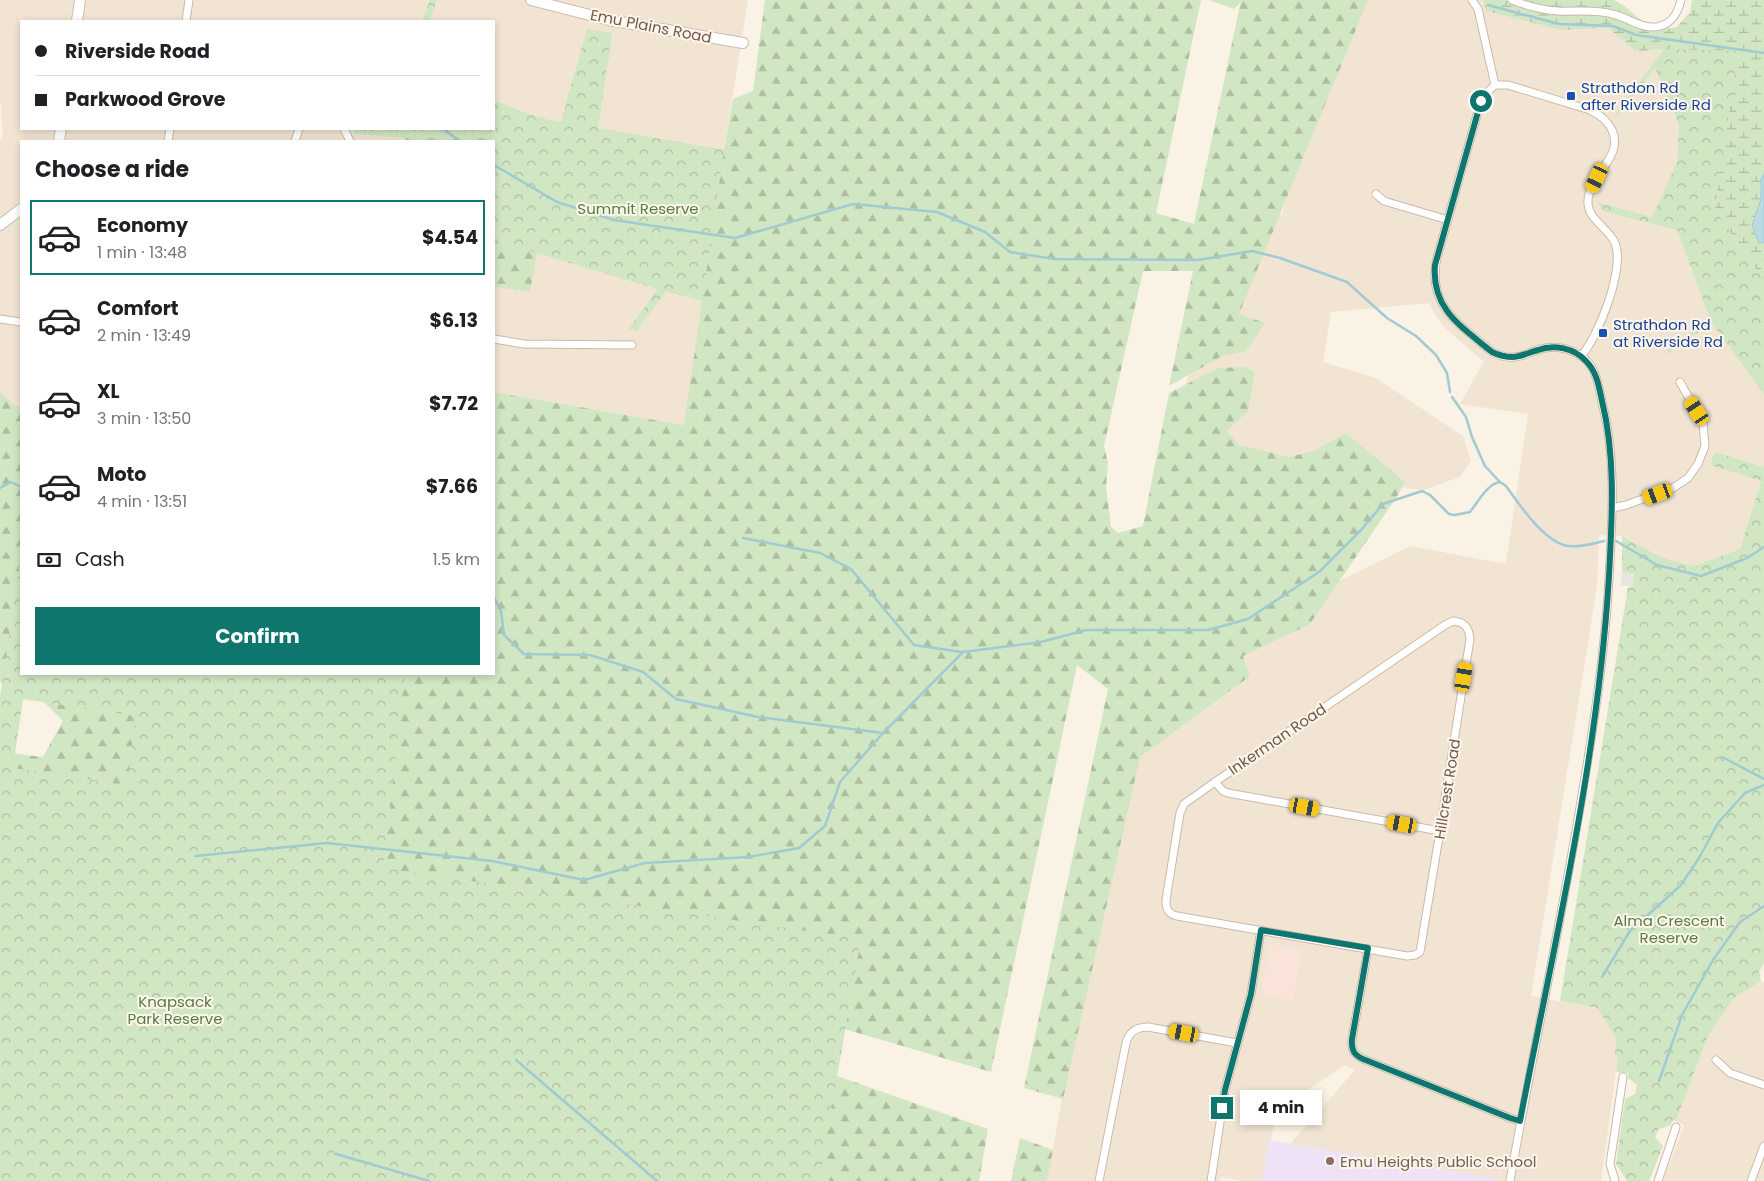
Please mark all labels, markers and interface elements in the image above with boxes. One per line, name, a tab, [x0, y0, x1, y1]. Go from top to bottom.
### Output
street label: Emu Plains Road	[588, 4, 714, 48]
text: Riverside Road	[65, 38, 210, 65]
place label: Strathdon Rd after Riverside Rd	[1581, 77, 1711, 115]
text: Parkwood Grove	[65, 86, 226, 113]
route start	[1470, 90, 1492, 112]
marker: Strathdon Rd after Riverside Rd	[1565, 90, 1577, 102]
text: Choose a ride	[35, 154, 189, 185]
car	[1583, 161, 1610, 195]
park label: Summit Reserve	[577, 198, 699, 219]
text: Economy	[97, 212, 188, 239]
icon: car	[37, 215, 82, 260]
text: $4.54	[422, 224, 478, 251]
text: 1 min · 13:48	[97, 241, 187, 264]
text: Comfort	[97, 295, 179, 322]
icon: car	[37, 298, 82, 343]
text: $6.13	[429, 307, 478, 334]
place label: Strathdon Rd at Riverside Rd	[1613, 314, 1723, 352]
text: 2 min · 13:49	[97, 324, 191, 347]
marker: Strathdon Rd at Riverside Rd	[1597, 327, 1609, 339]
text: XL	[97, 378, 120, 405]
icon: car	[37, 381, 82, 426]
text: $7.72	[429, 390, 478, 417]
car	[1682, 394, 1711, 428]
text: 3 min · 13:50	[97, 407, 191, 430]
text: Moto	[97, 461, 146, 488]
icon: car	[37, 464, 82, 509]
text: $7.66	[426, 473, 478, 500]
car	[1641, 482, 1674, 506]
text: 4 min · 13:51	[97, 490, 187, 513]
icon: cash	[35, 546, 63, 574]
text: Cash	[75, 546, 125, 573]
text: 1.5 km	[432, 548, 480, 571]
button: Confirm	[35, 607, 480, 665]
car	[1454, 661, 1473, 693]
street label: Inkerman Road	[1224, 698, 1330, 780]
street label: Hillcrest Road	[1429, 737, 1465, 841]
car	[1288, 797, 1321, 817]
car	[1385, 814, 1418, 834]
park label: Alma Crescent Reserve	[1613, 910, 1725, 948]
park label: Knapsack Park Reserve	[127, 991, 223, 1029]
car	[1167, 1023, 1200, 1043]
callout: 4 min	[1240, 1090, 1322, 1126]
text: 4 min	[1258, 1096, 1304, 1119]
route end	[1211, 1097, 1233, 1119]
place label: Emu Heights Public School	[1340, 1151, 1536, 1172]
marker: Emu Heights Public School	[1324, 1155, 1336, 1167]

